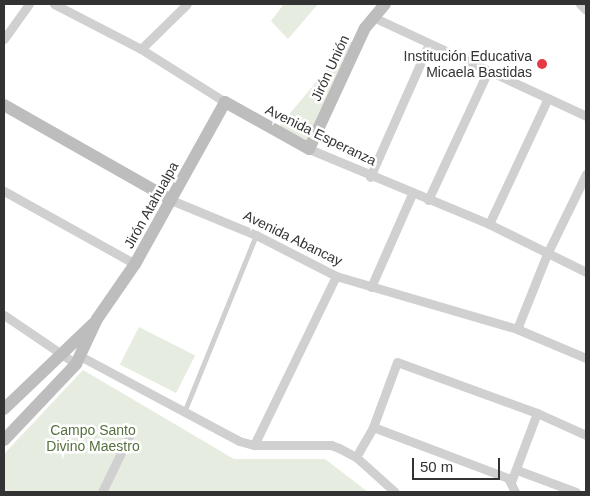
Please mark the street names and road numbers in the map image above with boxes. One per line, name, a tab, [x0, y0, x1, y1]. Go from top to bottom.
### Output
street label: Jirón Unión	[307, 32, 353, 104]
street label: Avenida Esperanza	[263, 101, 379, 169]
street label: Jirón Atahualpa	[120, 158, 182, 252]
street label: Avenida Abancay	[240, 207, 346, 269]

